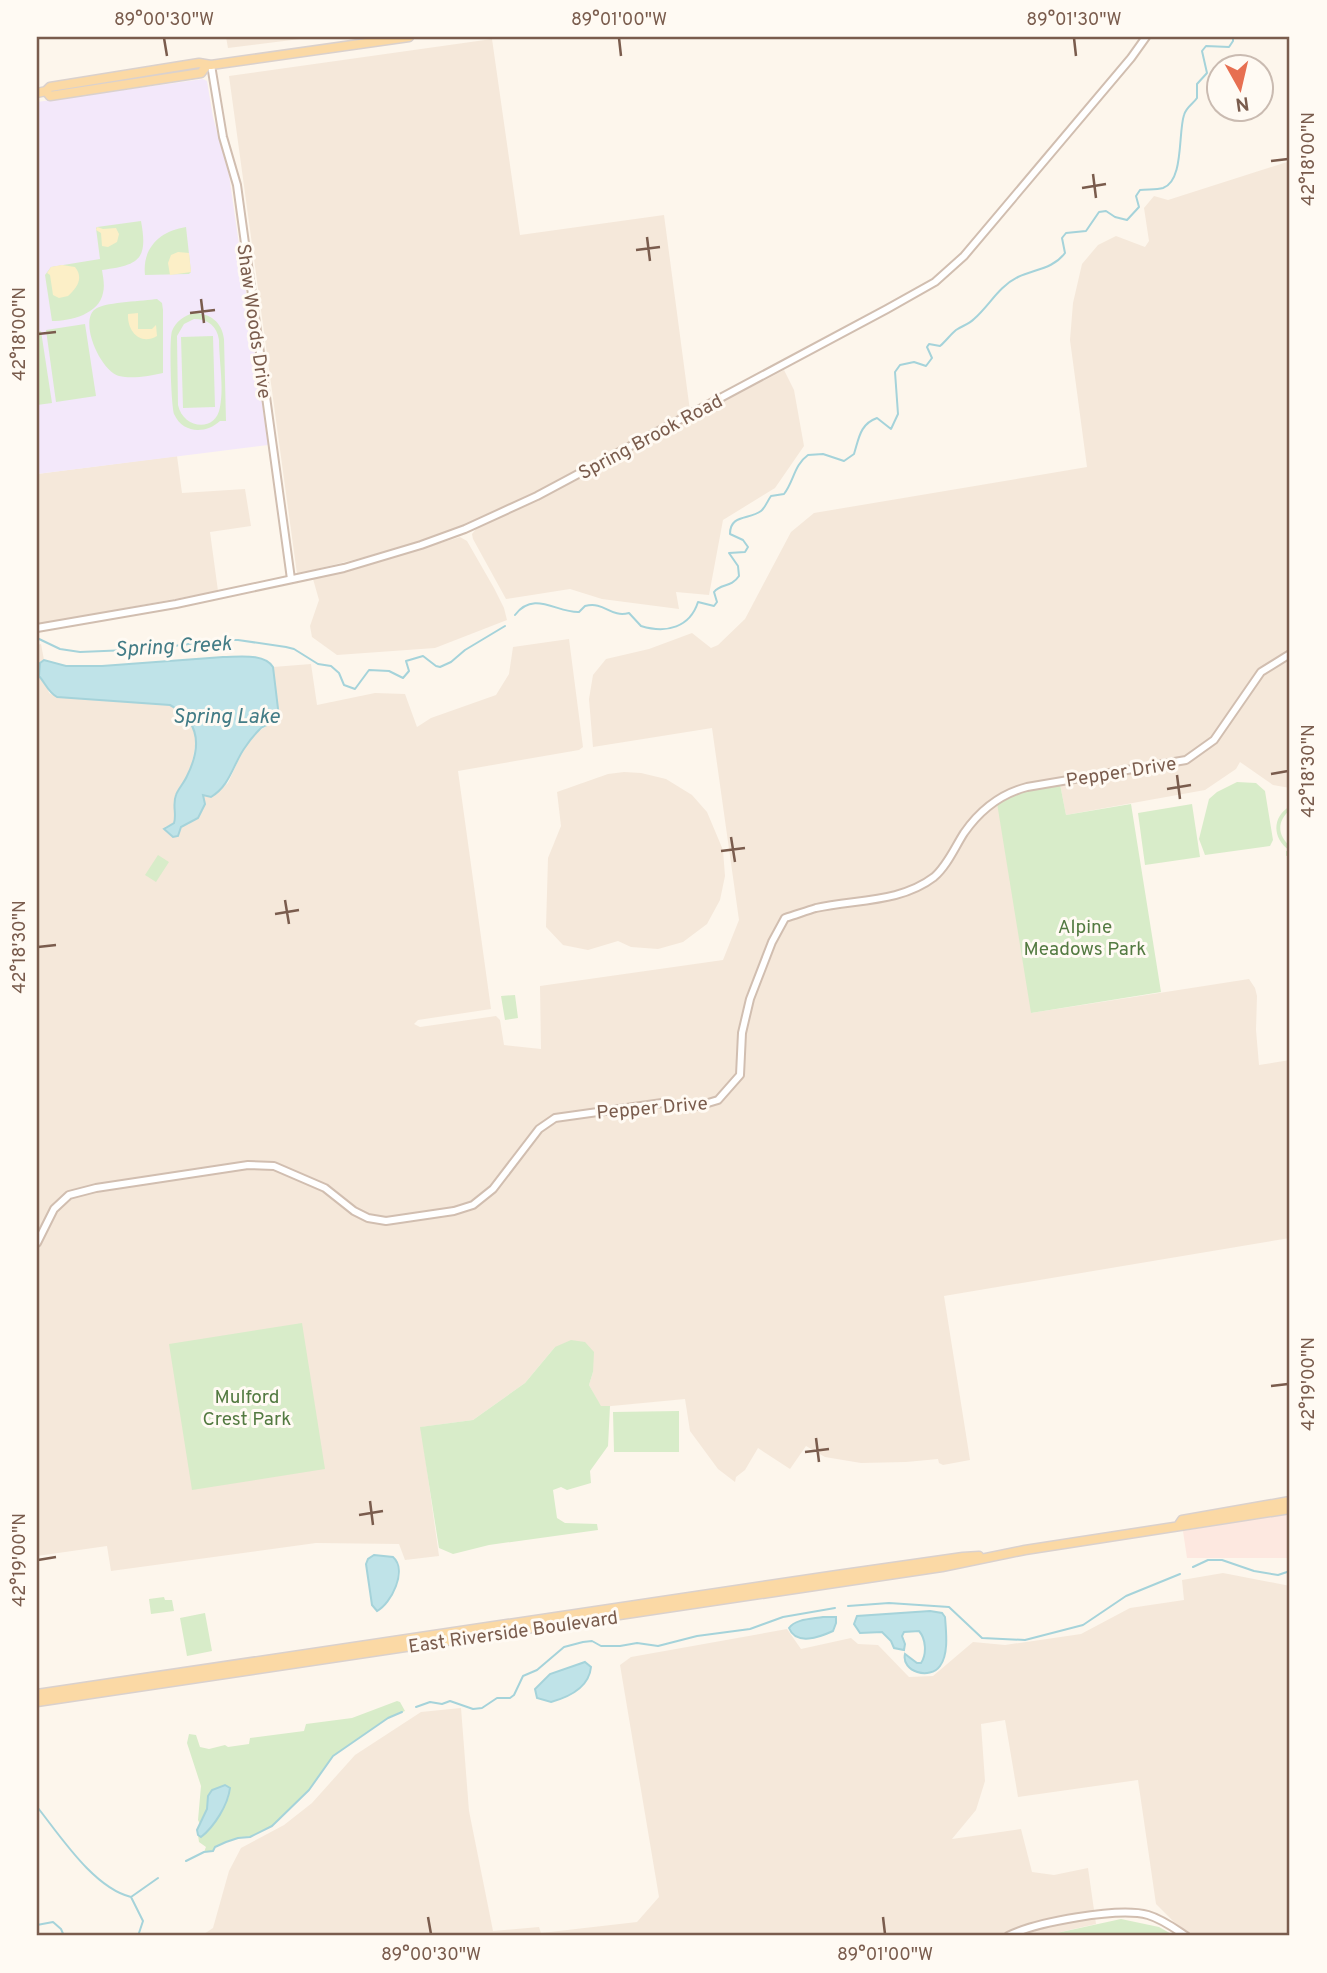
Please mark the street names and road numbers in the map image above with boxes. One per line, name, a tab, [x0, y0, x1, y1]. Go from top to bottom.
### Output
street label: Shaw Woods Drive	[230, 242, 276, 400]
street label: Spring Brook Road	[575, 390, 727, 486]
street label: Pepper Drive	[1064, 752, 1178, 794]
street label: Pepper Drive	[596, 1092, 709, 1126]
street label: East Riverside Boulevard	[407, 1606, 620, 1660]

